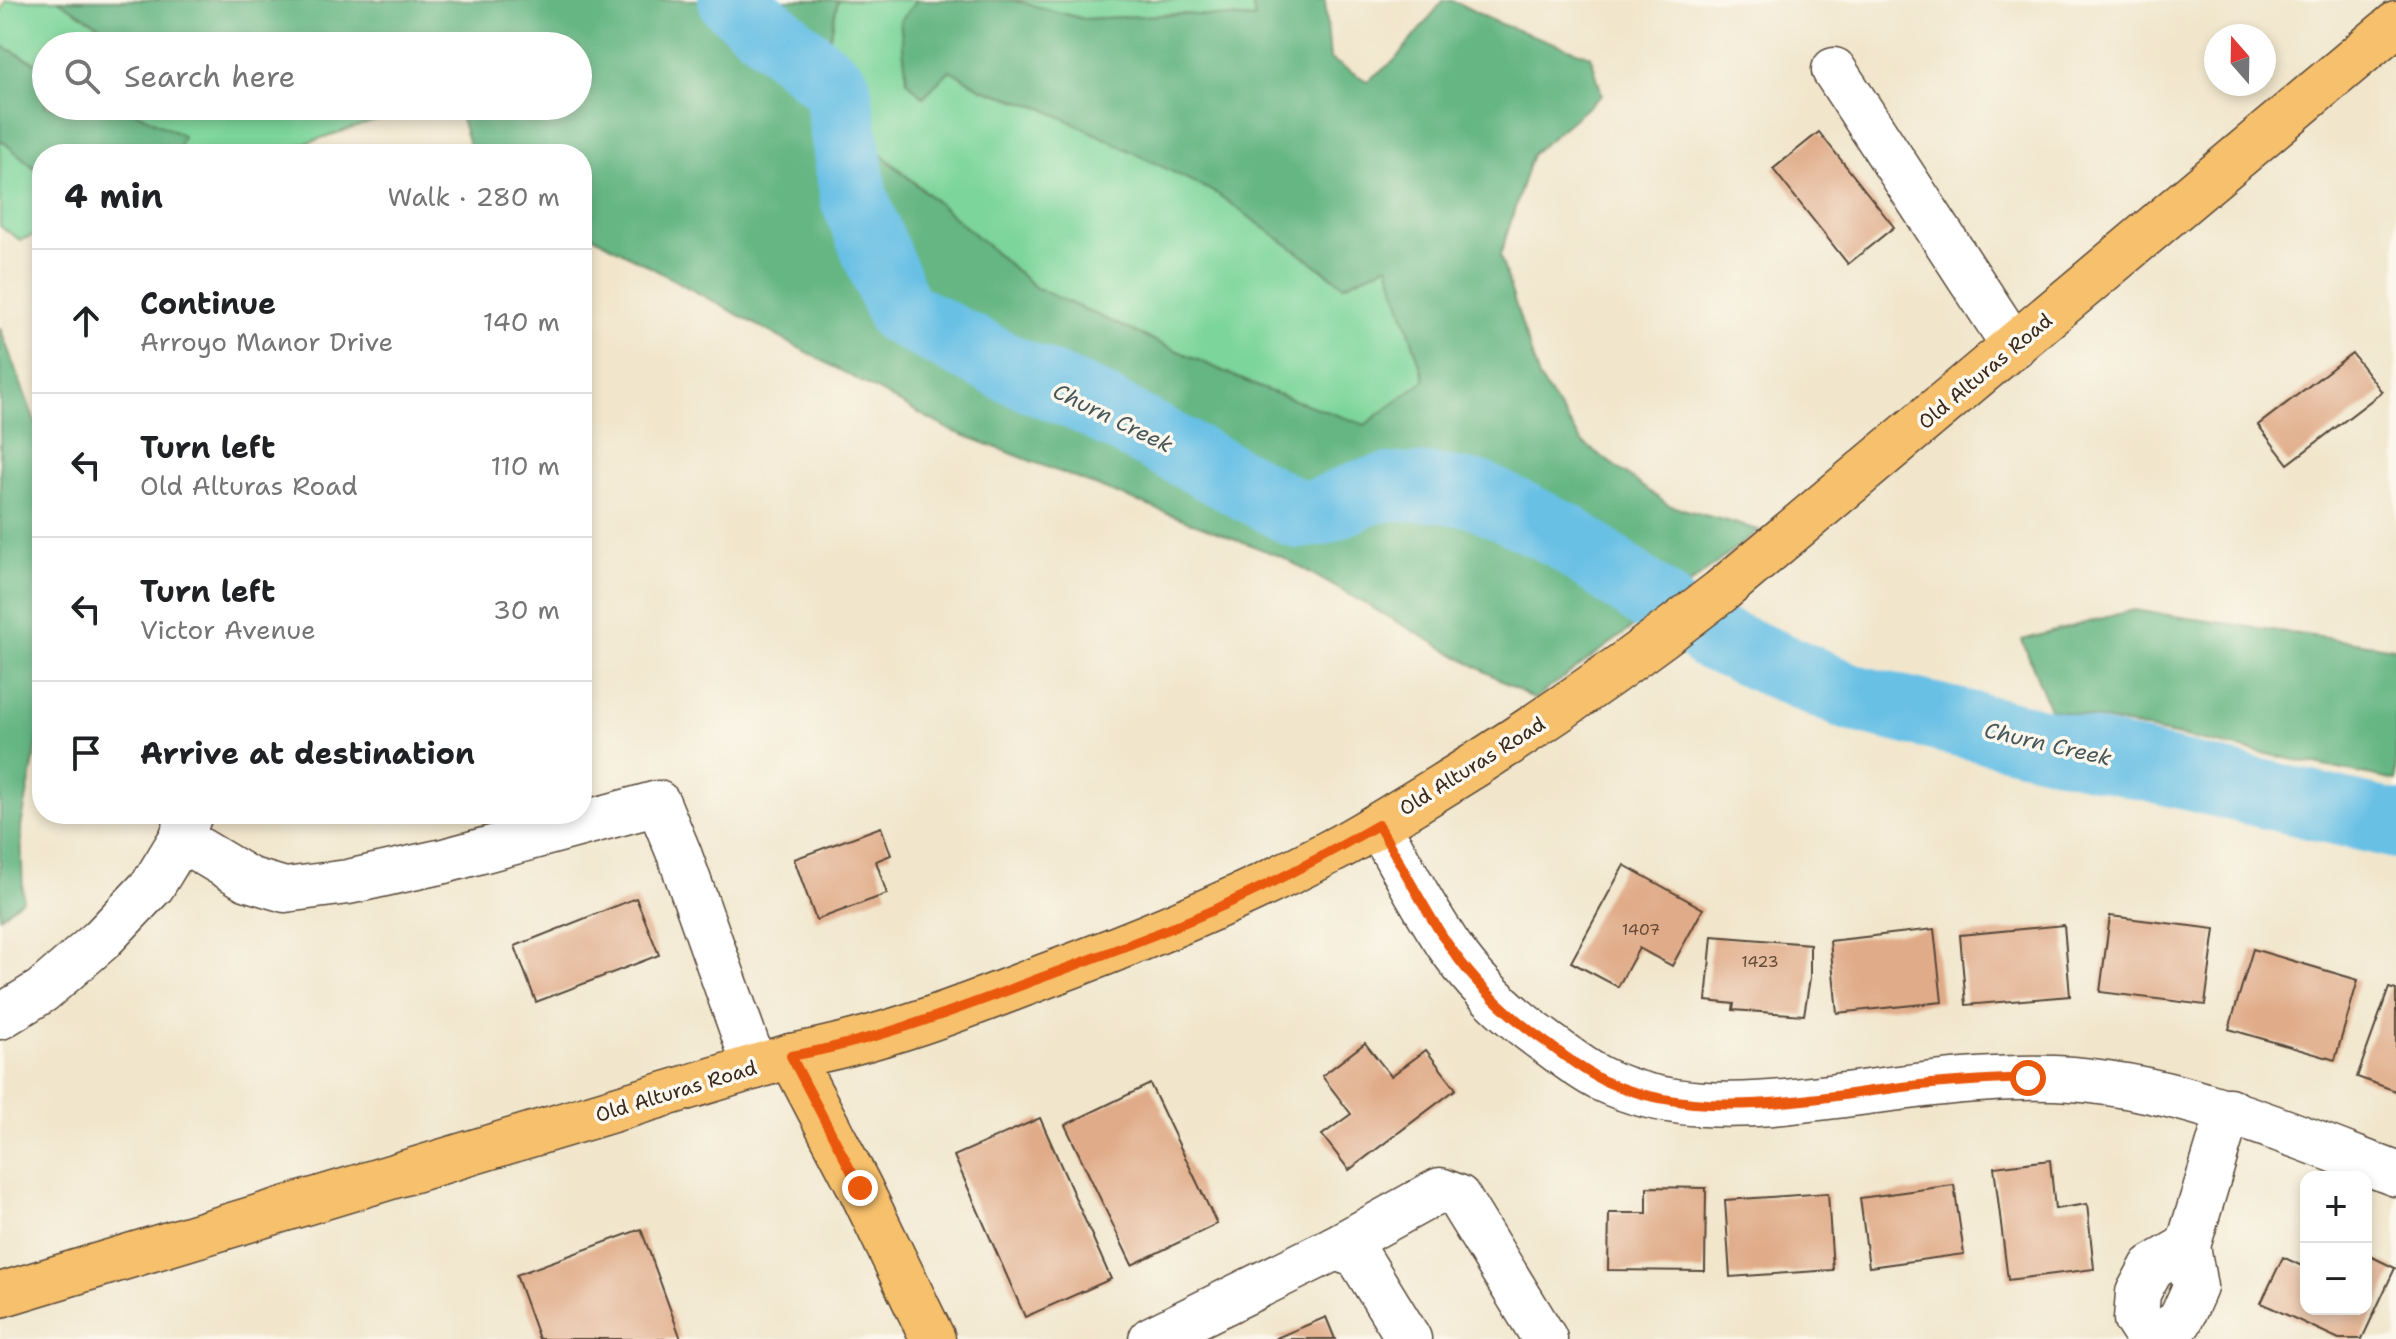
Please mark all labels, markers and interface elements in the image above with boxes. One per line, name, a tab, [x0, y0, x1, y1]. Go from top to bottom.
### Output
north arrow	[2204, 24, 2276, 96]
search box	[32, 32, 592, 120]
icon: search	[60, 54, 104, 98]
text: Search here	[124, 56, 295, 97]
text: 4 min	[64, 173, 163, 219]
text: Walk · 280 m	[388, 179, 560, 214]
text: Continue	[140, 283, 276, 324]
icon: ahead	[64, 299, 108, 343]
text: 140 m	[483, 304, 560, 339]
street label: Old Alturas Road	[1913, 307, 2058, 435]
text: Arroyo Manor Drive	[140, 324, 393, 359]
water label: Churn Creek	[1048, 376, 1178, 460]
text: Turn left	[140, 427, 275, 468]
icon: left	[64, 443, 108, 487]
text: 110 m	[490, 448, 560, 483]
text: Old Alturas Road	[140, 468, 358, 503]
text: Turn left	[140, 571, 275, 612]
icon: left	[64, 587, 108, 631]
text: 30 m	[493, 592, 560, 627]
text: Victor Avenue	[140, 612, 316, 647]
street label: Old Alturas Road	[1394, 710, 1550, 821]
water label: Churn Creek	[1981, 715, 2115, 773]
icon: arrive	[64, 731, 108, 775]
text: Arrive at destination	[140, 733, 475, 774]
house number: 1407	[1622, 919, 1660, 940]
house number: 1423	[1741, 951, 1779, 972]
street label: Old Alturas Road	[592, 1054, 760, 1128]
route start	[2010, 1060, 2046, 1096]
route end	[842, 1170, 878, 1206]
map controls	[2300, 1171, 2372, 1315]
button: +	[2300, 1171, 2372, 1243]
button: −	[2300, 1243, 2372, 1315]

